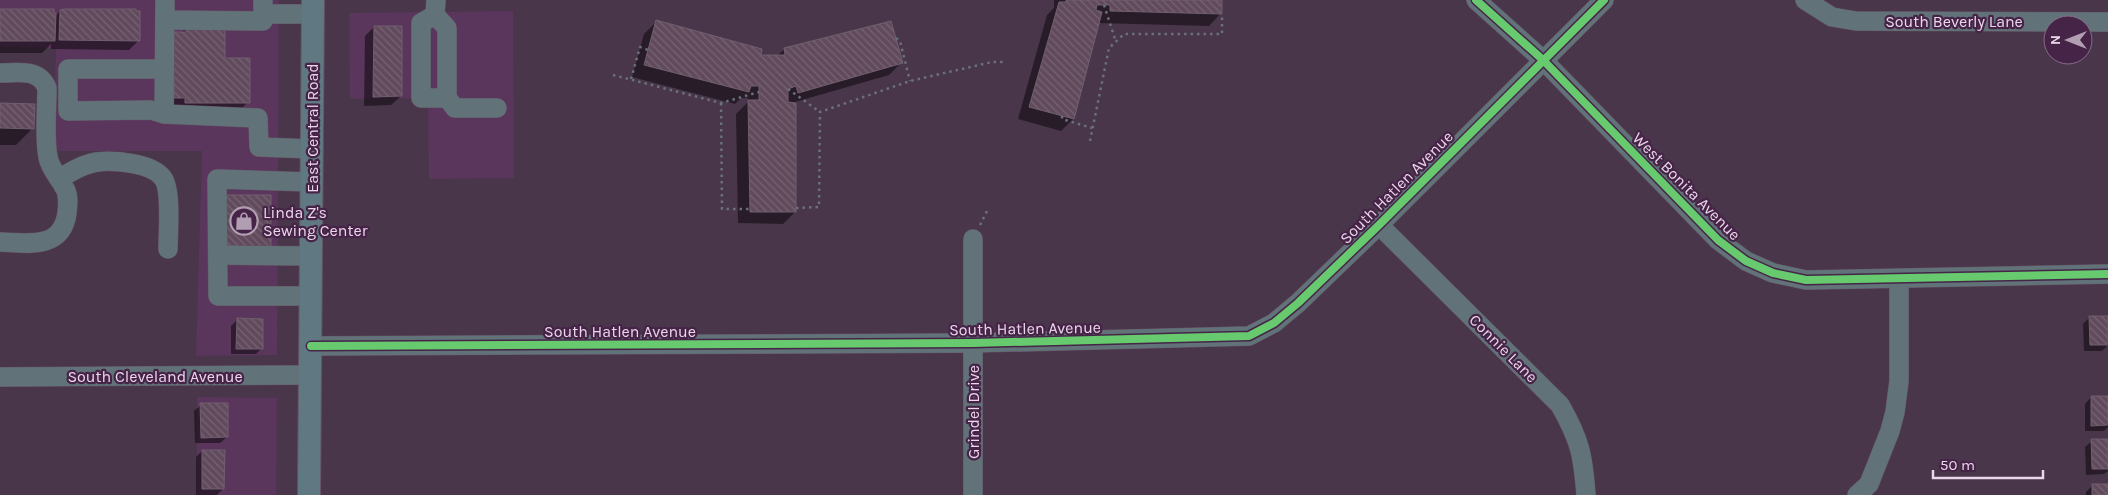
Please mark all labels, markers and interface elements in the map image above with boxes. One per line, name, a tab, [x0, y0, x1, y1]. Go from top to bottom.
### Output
street label: South Beverly Lane	[1885, 12, 2023, 31]
north arrow	[2043, 15, 2093, 65]
text: N	[2047, 35, 2064, 45]
street label: East Central Road	[303, 63, 322, 193]
street label: South Hatlen Avenue	[1336, 127, 1457, 248]
street label: West Bonita Avenue	[1629, 129, 1744, 244]
place label: Linda Z's Sewing Center	[263, 203, 368, 240]
shop icon: Linda Z's Sewing Center	[229, 206, 259, 236]
street label: Connie Lane	[1466, 310, 1542, 386]
street label: South Hatlen Avenue	[949, 318, 1101, 339]
street label: South Hatlen Avenue	[544, 322, 696, 341]
street label: Grindel Drive	[964, 365, 983, 459]
street label: South Cleveland Avenue	[67, 367, 243, 386]
scale bar	[1933, 448, 2043, 480]
text: 50 m	[1940, 456, 1975, 474]

